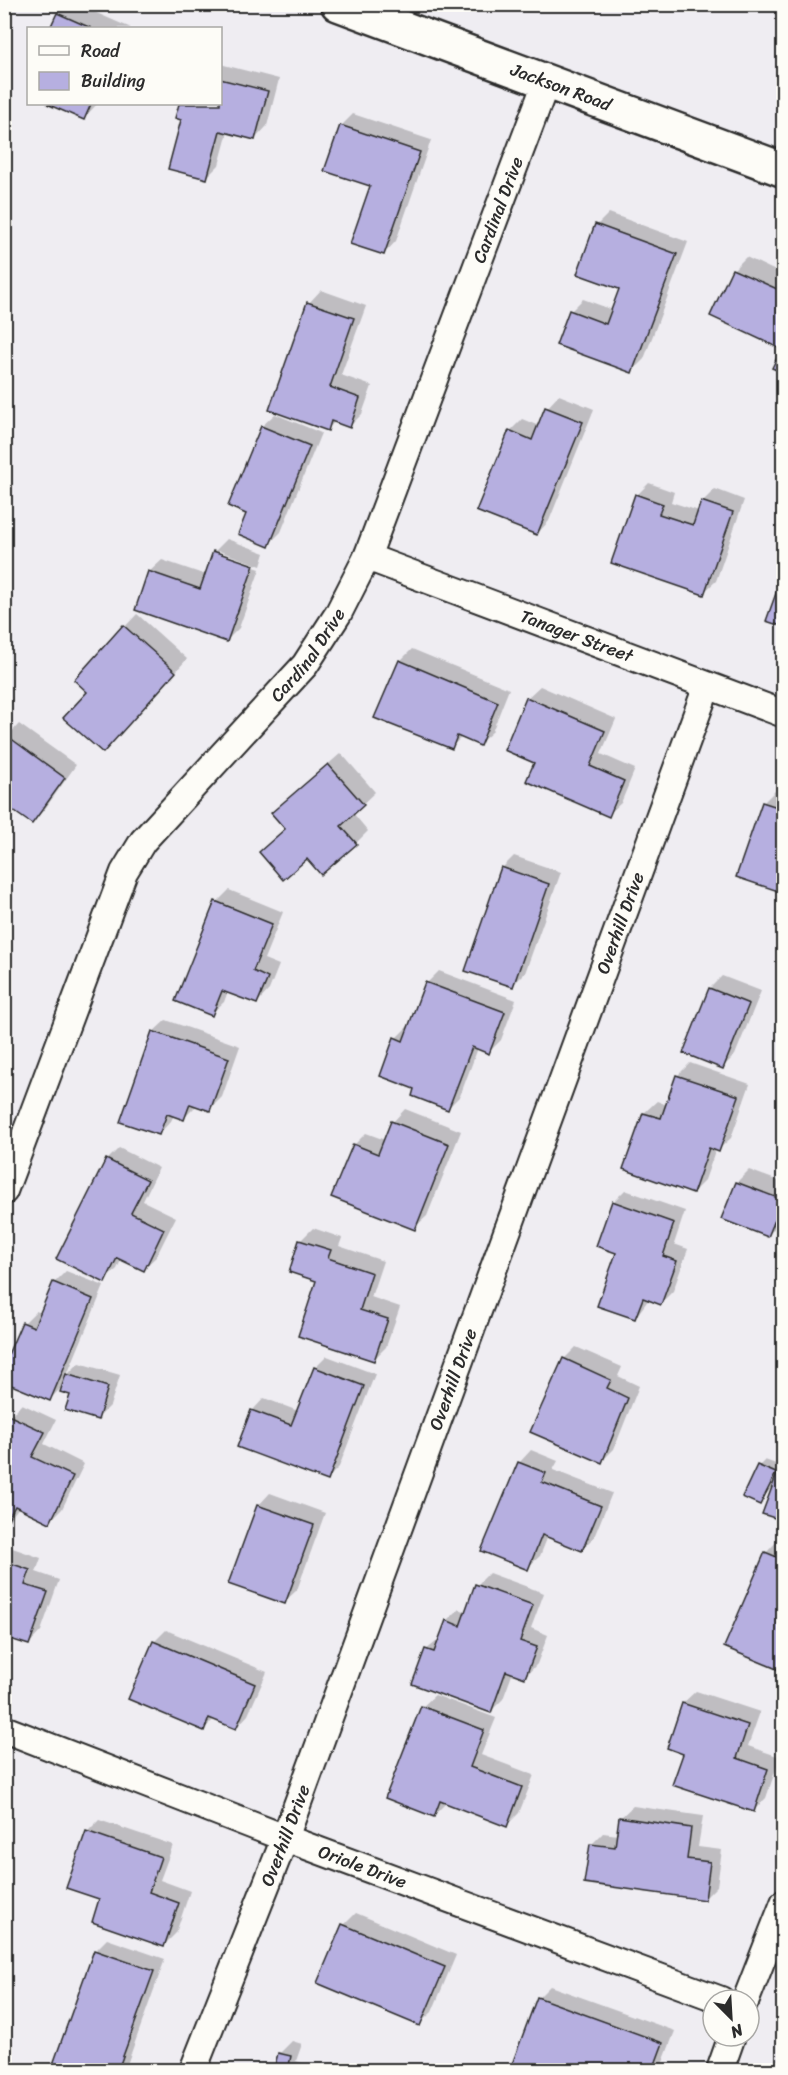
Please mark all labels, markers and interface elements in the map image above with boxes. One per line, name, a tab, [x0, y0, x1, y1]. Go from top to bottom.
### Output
legend	[27, 27, 222, 105]
text: Road	[81, 35, 121, 67]
street label: Jackson Road	[505, 53, 617, 121]
text: Building	[81, 65, 145, 97]
street label: Cardinal Drive	[463, 152, 533, 268]
street label: Tanager Street	[516, 600, 638, 672]
street label: Cardinal Drive	[262, 603, 354, 710]
street label: Overhill Drive	[587, 867, 654, 979]
street label: Overhill Drive	[420, 1324, 486, 1435]
street label: Overhill Drive	[251, 1780, 319, 1891]
street label: Oriole Drive	[314, 1836, 411, 1898]
north arrow	[701, 1988, 761, 2048]
text: N	[725, 2015, 749, 2047]

